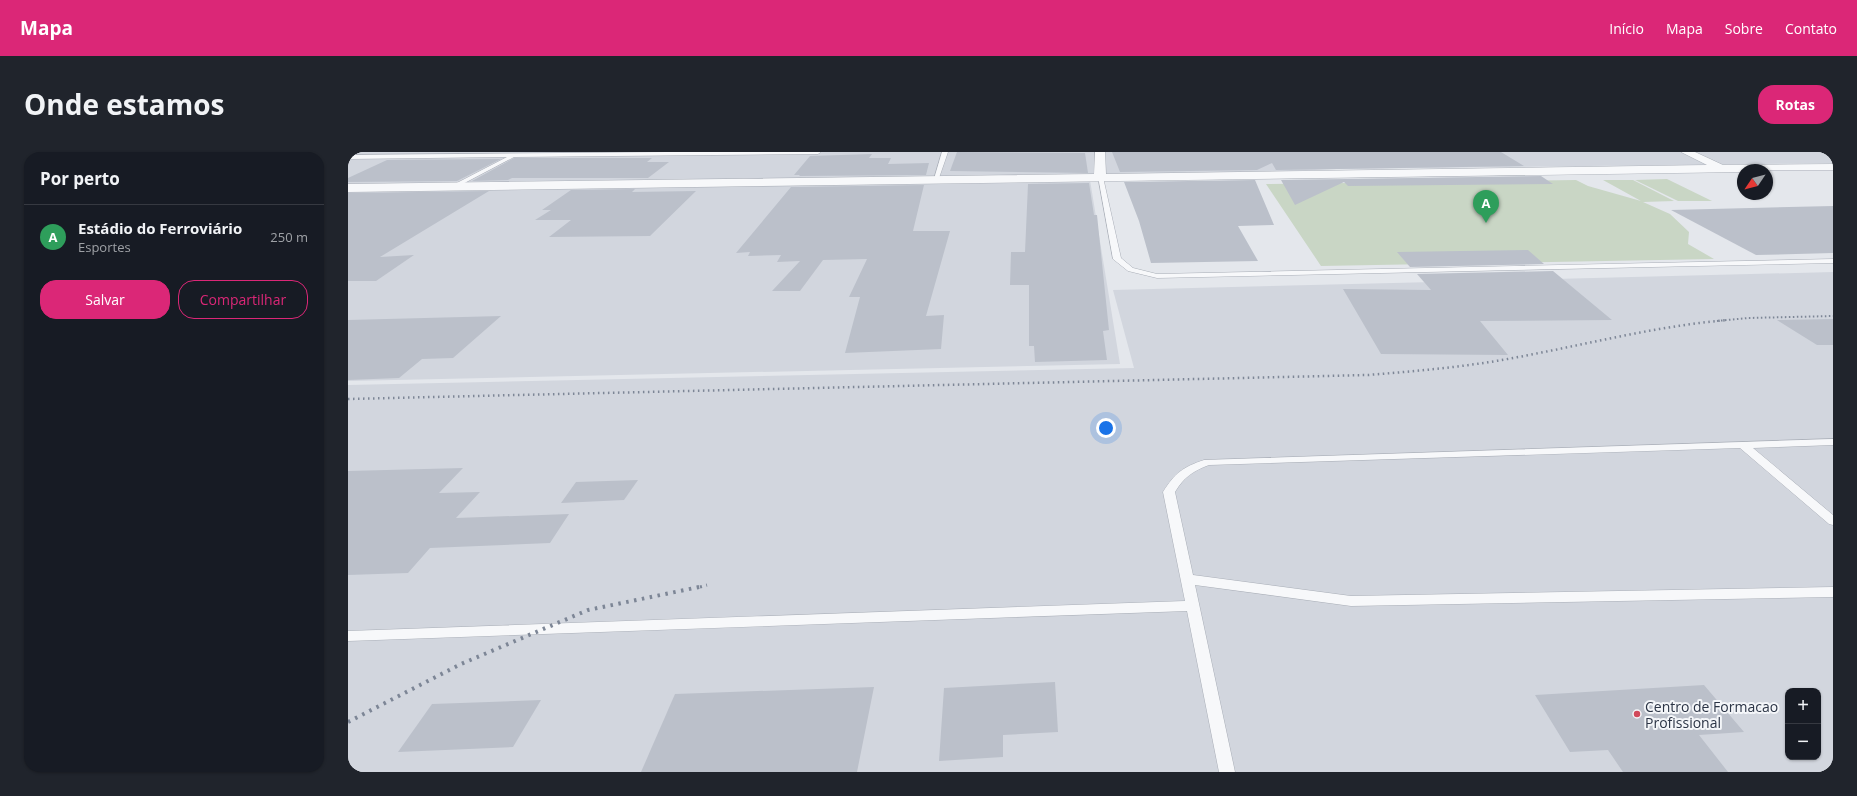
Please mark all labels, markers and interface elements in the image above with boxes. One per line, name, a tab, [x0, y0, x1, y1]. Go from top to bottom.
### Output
text: Mapa	[20, 15, 73, 41]
text: Início	[1609, 19, 1644, 38]
text: Mapa	[1666, 19, 1703, 38]
text: Sobre	[1725, 19, 1763, 38]
text: Contato	[1785, 19, 1837, 38]
text: Onde estamos	[24, 85, 225, 123]
button: Rotas	[1758, 85, 1833, 124]
north arrow	[1737, 164, 1773, 200]
text: Por perto	[40, 167, 120, 190]
pin: A	[1473, 190, 1499, 223]
text: Estádio do Ferroviário	[78, 218, 242, 238]
text: A	[49, 228, 57, 246]
text: 250 m	[270, 228, 308, 246]
text: Esportes	[78, 238, 131, 256]
button: Salvar	[40, 280, 170, 319]
button: Compartilhar	[178, 280, 308, 319]
your location	[1096, 418, 1116, 438]
map controls	[1785, 688, 1821, 760]
button: +	[1785, 688, 1821, 724]
place label: Centro de Formacao Profissional	[1645, 697, 1778, 732]
marker: Centro de Formacao Profissional	[1632, 709, 1642, 719]
button: −	[1785, 724, 1821, 760]

